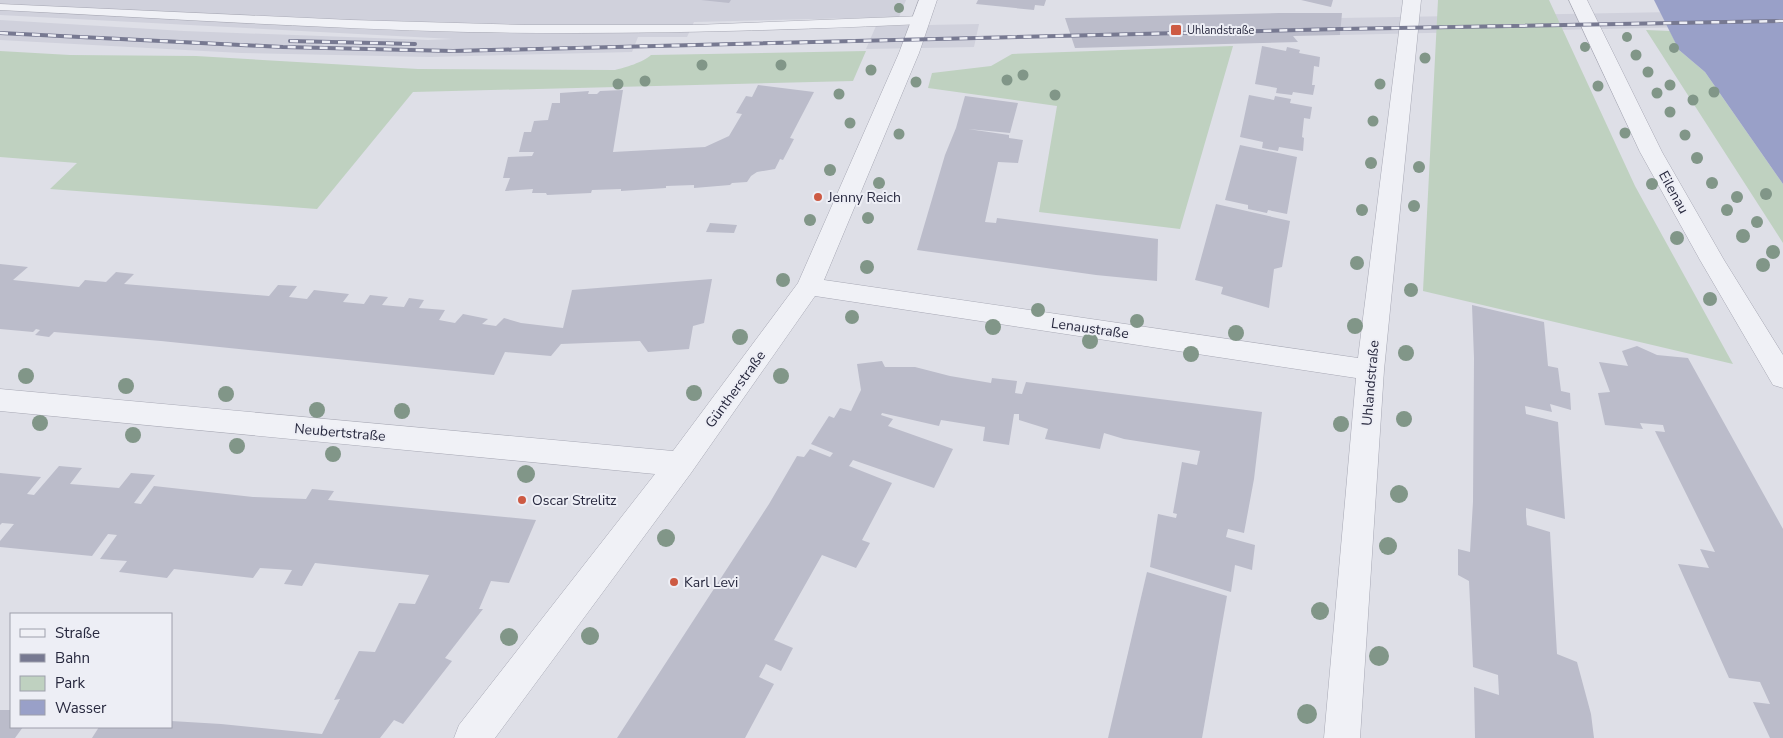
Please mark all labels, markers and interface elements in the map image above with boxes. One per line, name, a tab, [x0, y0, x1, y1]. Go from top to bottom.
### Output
marker: Uhlandstraße	[1169, 23, 1183, 37]
place label: Uhlandstraße	[1187, 23, 1255, 38]
street label: Eilenau	[1654, 167, 1693, 217]
place label: Jenny Reich	[827, 188, 901, 207]
marker: Jenny Reich	[812, 191, 824, 203]
street label: Lenaustraße	[1050, 314, 1130, 343]
street label: Uhlandstraße	[1357, 339, 1384, 427]
street label: Güntherstraße	[701, 347, 770, 432]
street label: Neubertstraße	[294, 419, 386, 446]
place label: Oscar Strelitz	[532, 491, 617, 510]
marker: Oscar Strelitz	[516, 494, 528, 506]
place label: Karl Levi	[684, 573, 738, 592]
marker: Karl Levi	[668, 576, 680, 588]
legend	[10, 613, 172, 728]
text: Straße	[55, 623, 100, 643]
text: Bahn	[55, 648, 90, 668]
text: Park	[55, 673, 85, 693]
text: Wasser	[55, 698, 107, 718]

